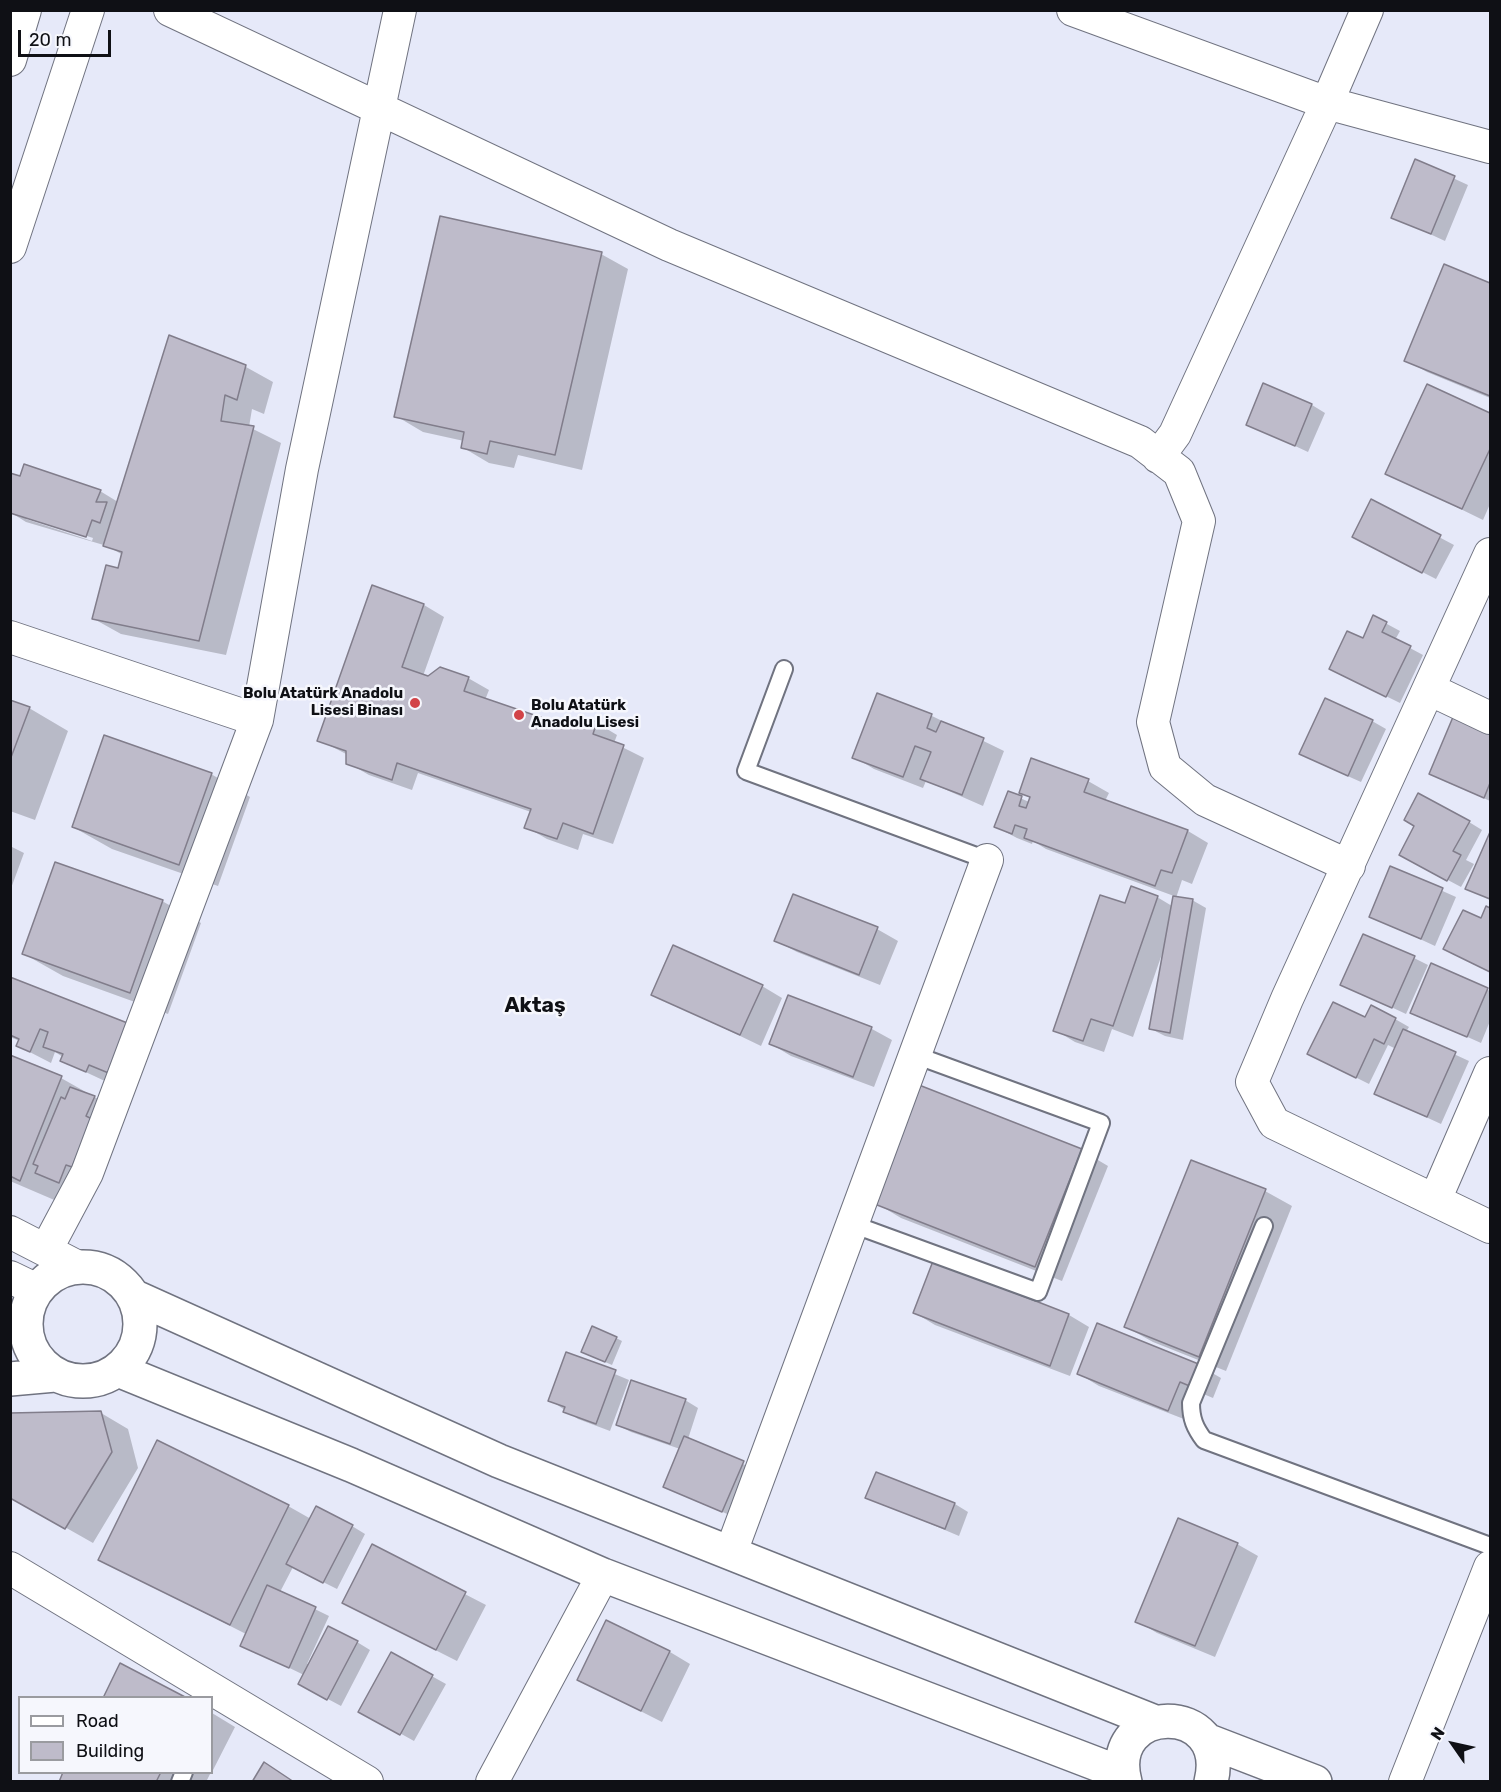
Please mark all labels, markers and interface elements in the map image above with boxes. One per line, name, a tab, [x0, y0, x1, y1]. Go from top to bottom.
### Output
scale bar	[21, 18, 114, 56]
text: 20 m	[29, 29, 71, 51]
place label: Bolu Atatürk Anadolu Lisesi Binası	[243, 685, 403, 720]
marker: Bolu Atatürk Anadolu Lisesi Binası	[408, 696, 422, 710]
place label: Bolu Atatürk Anadolu Lisesi	[531, 697, 639, 732]
marker: Bolu Atatürk Anadolu Lisesi	[512, 708, 526, 722]
district label: Aktaş	[504, 993, 566, 1019]
legend	[18, 1696, 213, 1774]
text: Road	[76, 1710, 119, 1732]
north arrow	[1423, 1714, 1483, 1774]
text: N	[1427, 1724, 1449, 1744]
text: Building	[76, 1740, 144, 1762]

